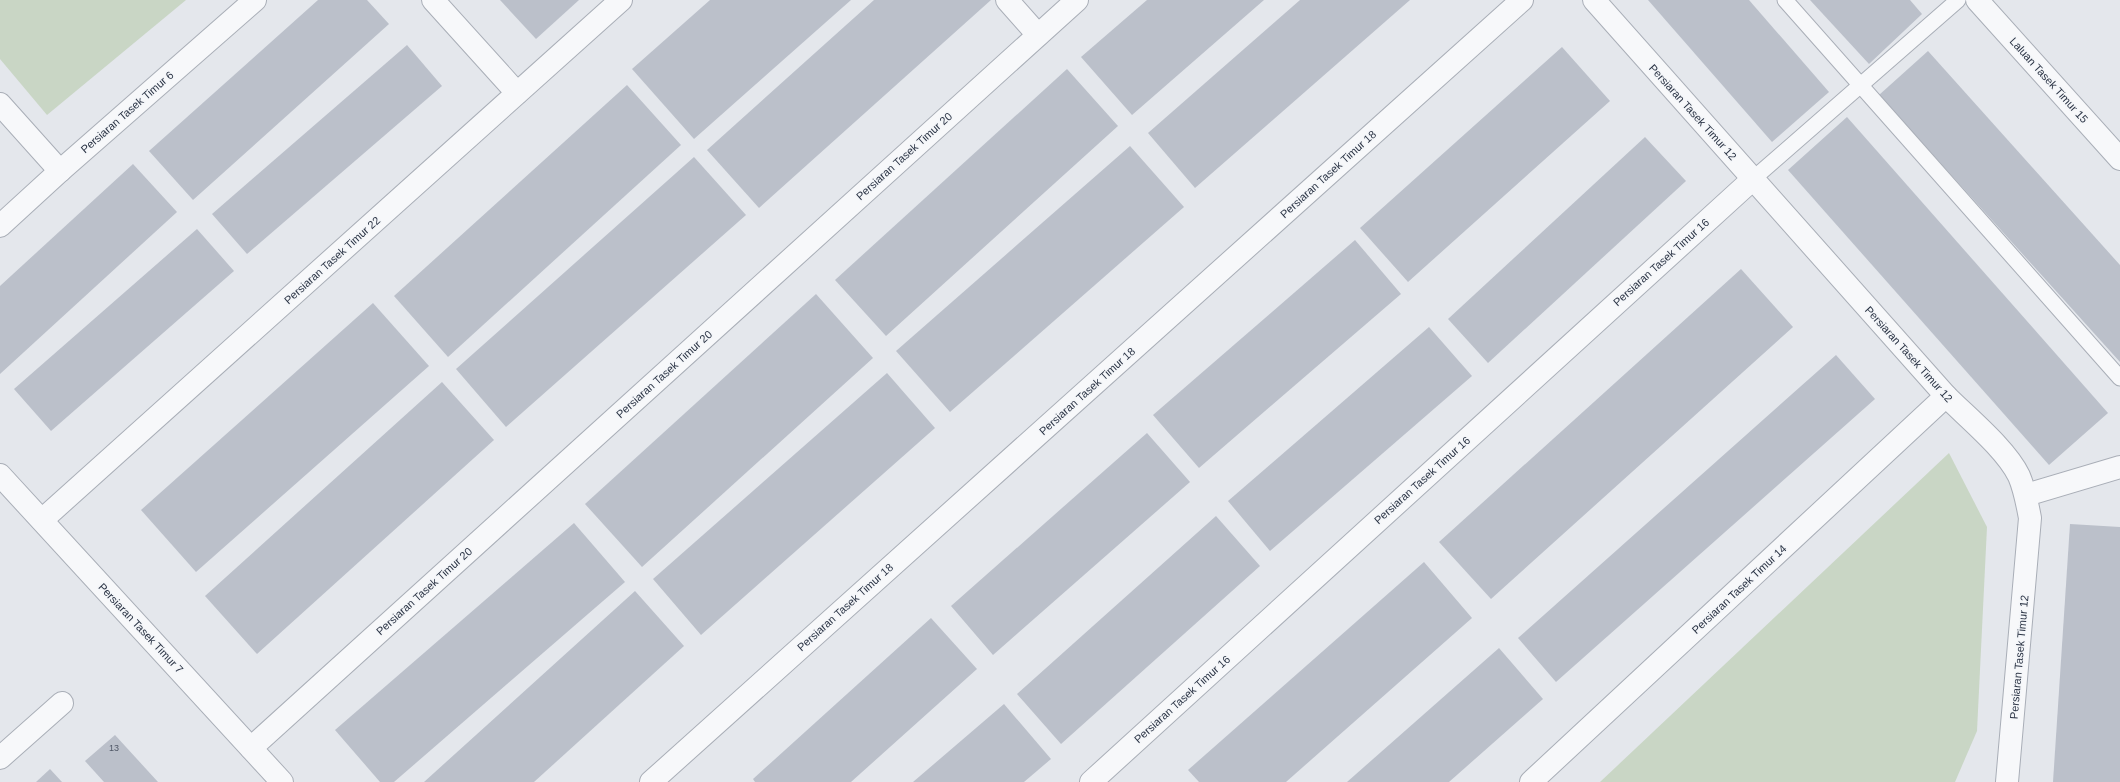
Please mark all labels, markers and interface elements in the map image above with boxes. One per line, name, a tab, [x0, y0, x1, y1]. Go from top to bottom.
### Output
street label: Laluan Tasek Timur 15	[2008, 35, 2090, 125]
street label: Persiaran Tasek Timur 12	[1647, 62, 1739, 162]
street label: Persiaran Tasek Timur 6	[78, 69, 176, 155]
street label: Persiaran Tasek Timur 20	[854, 110, 954, 202]
street label: Persiaran Tasek Timur 18	[1278, 128, 1378, 220]
street label: Persiaran Tasek Timur 22	[282, 214, 382, 306]
street label: Persiaran Tasek Timur 16	[1611, 216, 1711, 308]
street label: Persiaran Tasek Timur 12	[1863, 304, 1955, 404]
street label: Persiaran Tasek Timur 20	[614, 328, 714, 420]
street label: Persiaran Tasek Timur 18	[1037, 345, 1137, 437]
street label: Persiaran Tasek Timur 16	[1372, 434, 1472, 526]
street label: Persiaran Tasek Timur 14	[1689, 542, 1789, 636]
street label: Persiaran Tasek Timur 20	[374, 545, 474, 637]
street label: Persiaran Tasek Timur 18	[795, 561, 895, 653]
street label: Persiaran Tasek Timur 7	[96, 581, 186, 675]
street label: Persiaran Tasek Timur 12	[2008, 594, 2030, 720]
street label: Persiaran Tasek Timur 16	[1132, 653, 1232, 745]
house number: 13	[109, 743, 119, 753]

